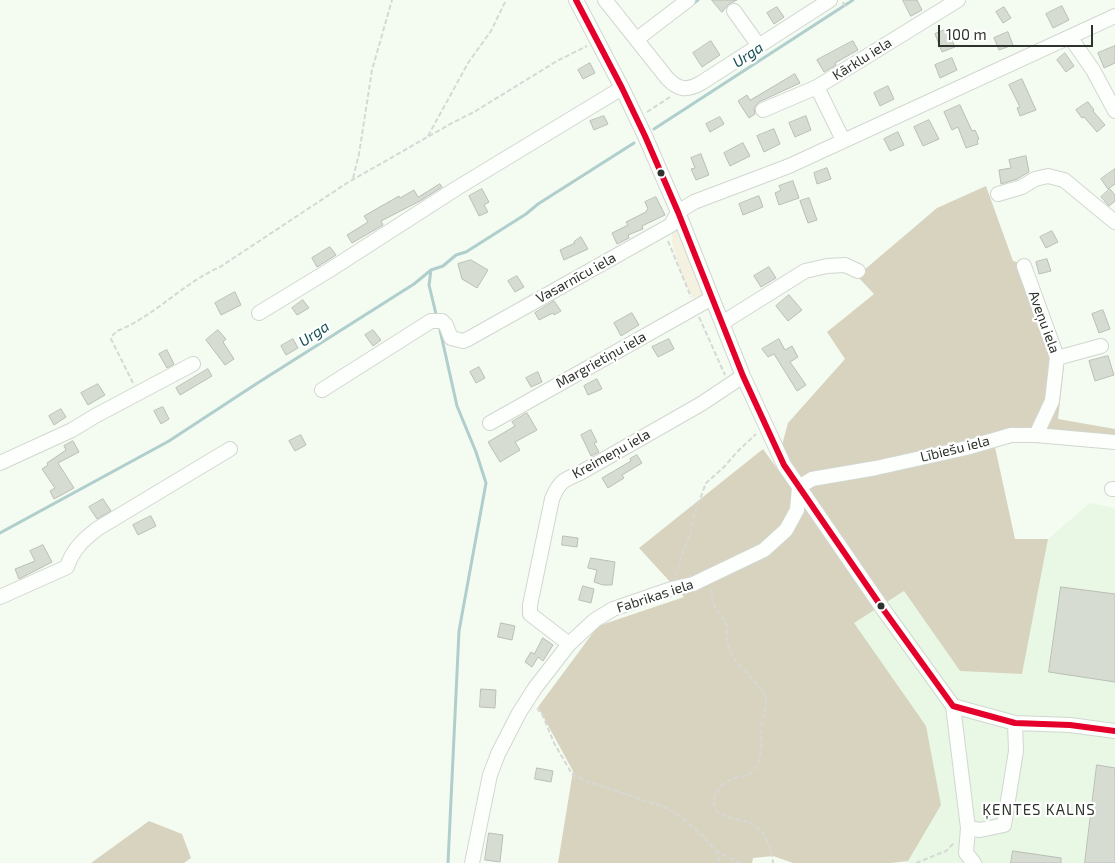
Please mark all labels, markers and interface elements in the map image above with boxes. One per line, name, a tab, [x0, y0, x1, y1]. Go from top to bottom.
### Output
scale bar	[940, 15, 1095, 47]
text: 100 m	[946, 25, 987, 43]
street label: Kārklu iela	[829, 34, 895, 84]
water label: Urga	[729, 38, 767, 72]
unlabelled marker	[656, 168, 666, 178]
street label: Vasarnīcu iela	[533, 249, 619, 307]
street label: Aveņu iela	[1025, 288, 1063, 356]
water label: Urga	[295, 317, 333, 351]
street label: Margrietiņu iela	[553, 328, 649, 392]
street label: Kreimeņu iela	[569, 426, 653, 482]
street label: Lībiešu iela	[919, 432, 991, 466]
street label: Fabrikas iela	[614, 576, 696, 616]
unlabelled marker	[876, 601, 886, 611]
district label: ĶENTES KALNS	[981, 801, 1097, 819]

